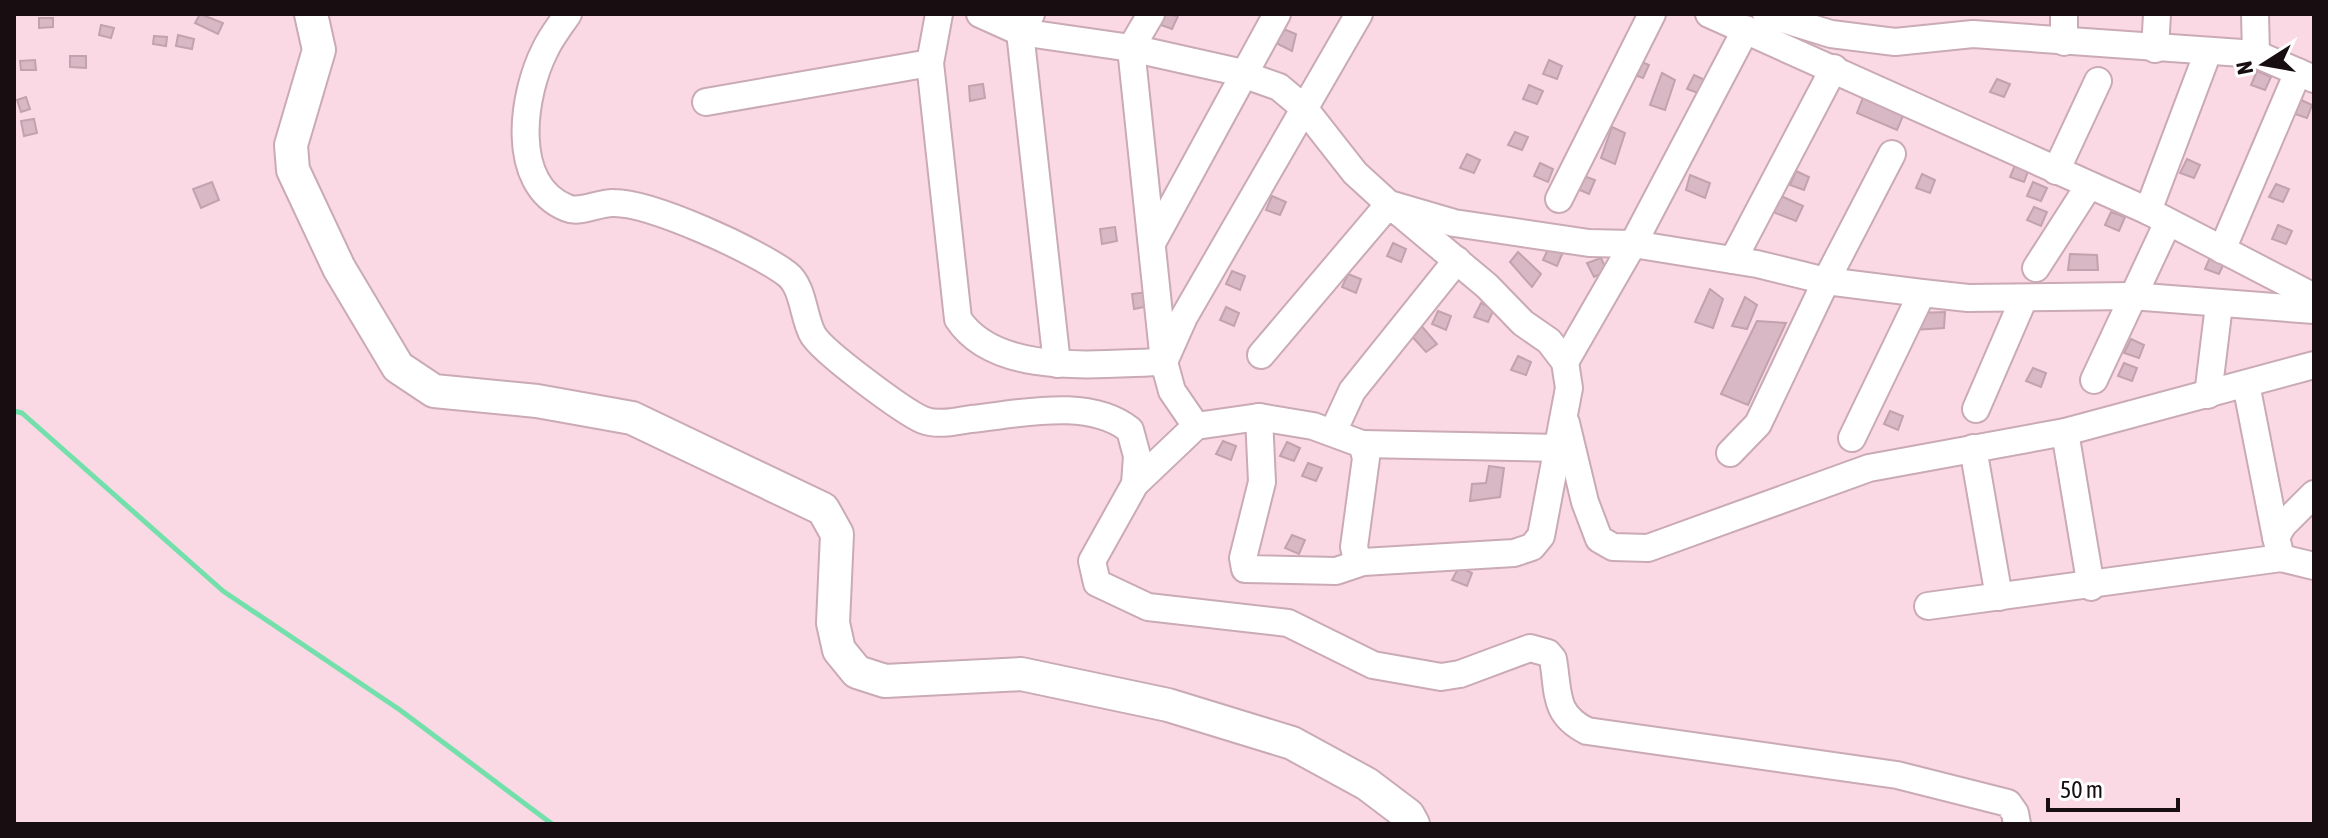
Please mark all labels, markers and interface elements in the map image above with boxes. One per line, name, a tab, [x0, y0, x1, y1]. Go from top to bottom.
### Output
north arrow	[2224, 24, 2304, 104]
text: N	[2230, 59, 2258, 77]
scale bar	[2048, 762, 2178, 812]
text: 50 m	[2060, 776, 2103, 803]

